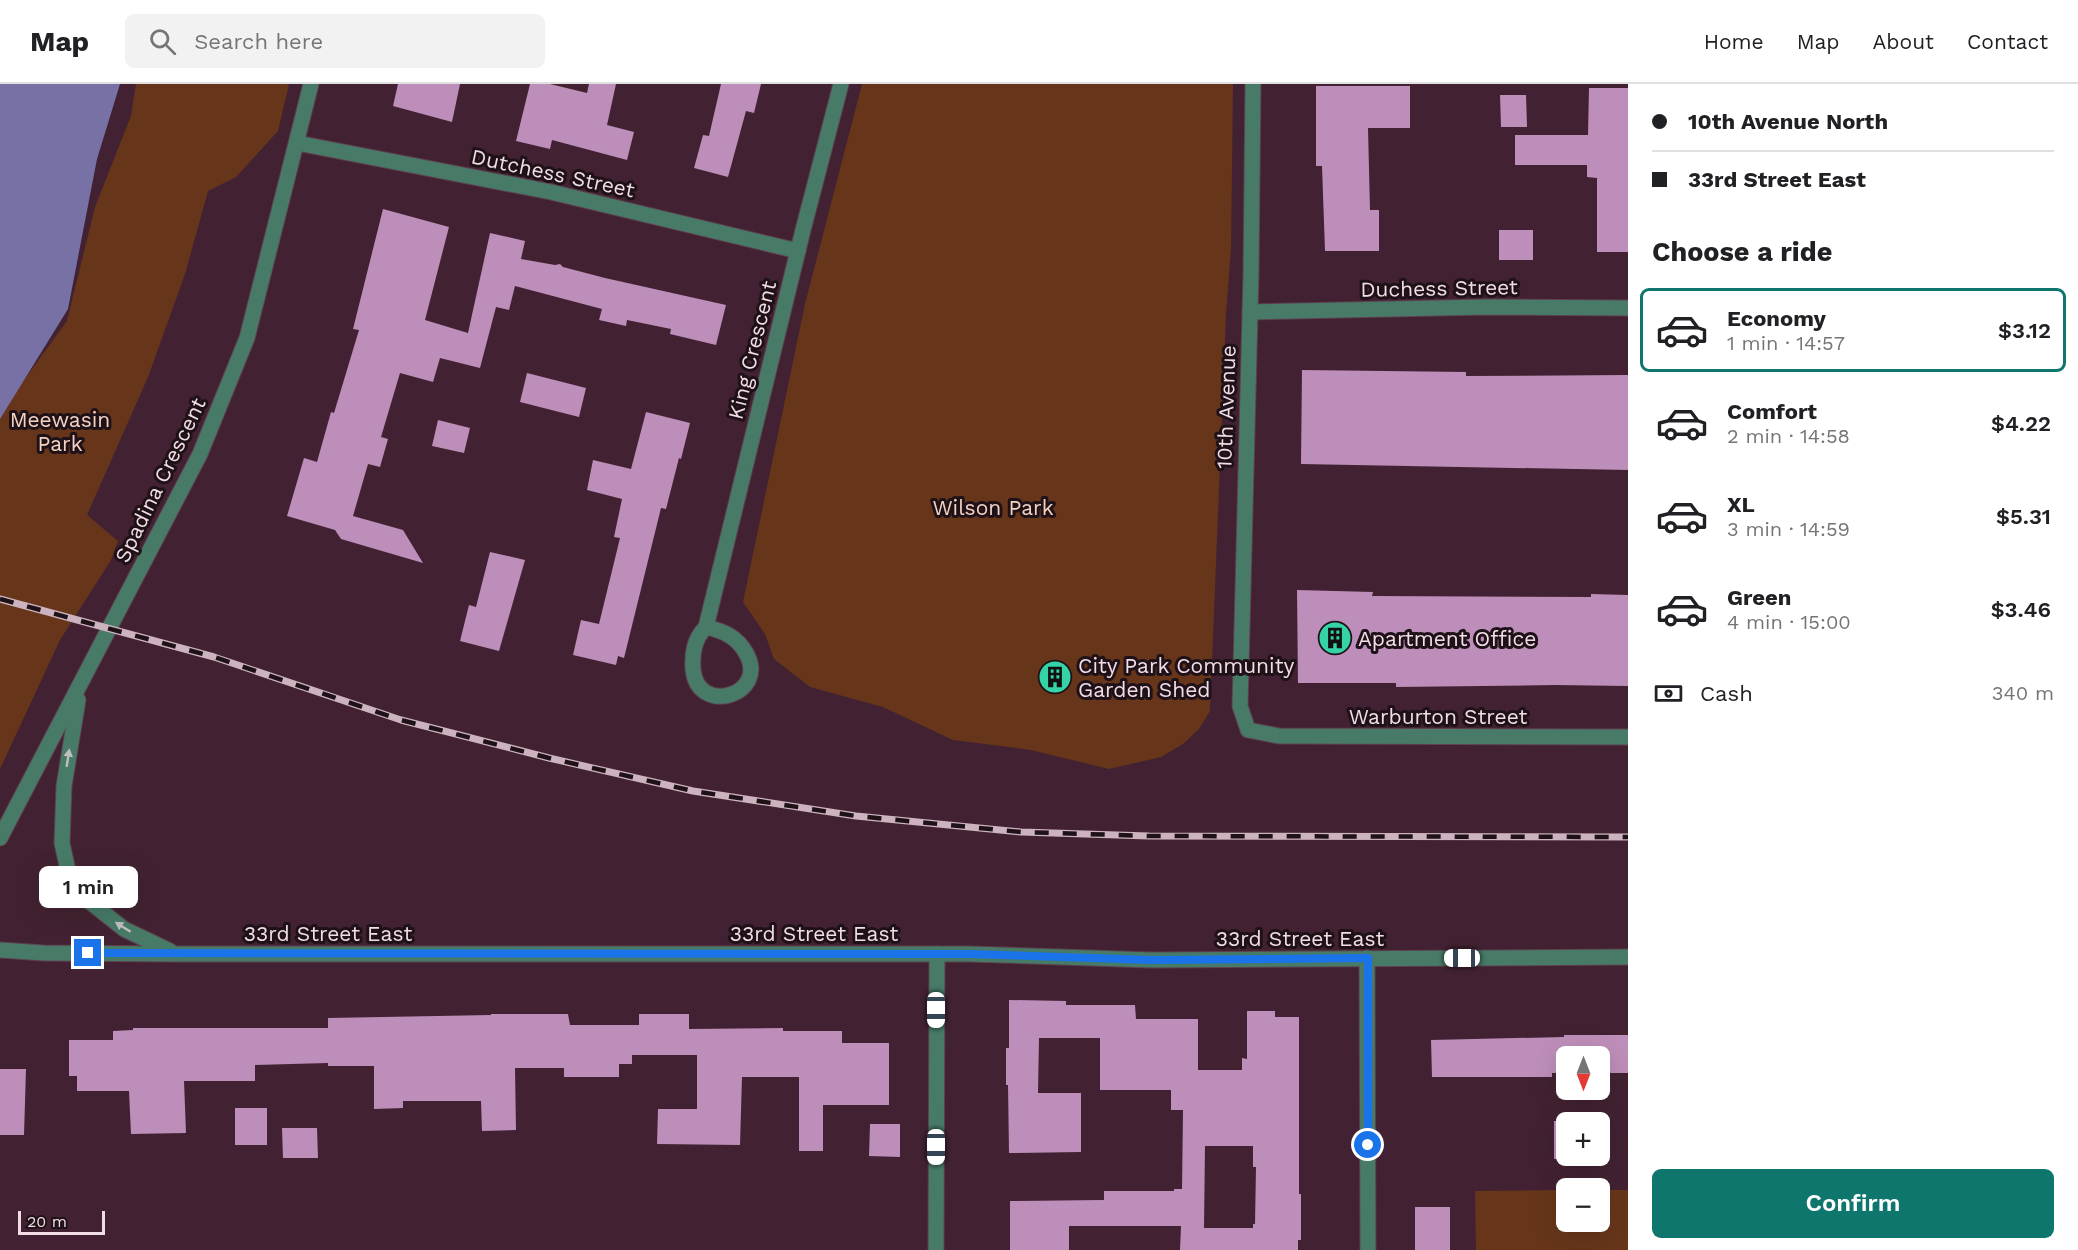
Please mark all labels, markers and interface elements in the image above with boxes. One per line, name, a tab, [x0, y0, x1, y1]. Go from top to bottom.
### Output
search box	[125, 14, 545, 68]
text: Map	[30, 25, 89, 58]
icon: search	[146, 25, 179, 58]
text: Search here	[194, 29, 323, 54]
text: Home	[1704, 29, 1764, 54]
text: Map	[1797, 29, 1840, 54]
text: About	[1873, 29, 1934, 54]
text: Contact	[1967, 29, 2048, 54]
text: 10th Avenue North	[1688, 109, 1888, 134]
street label: Dutchess Street	[469, 143, 637, 203]
text: 33rd Street East	[1688, 167, 1866, 192]
text: Choose a ride	[1652, 236, 1832, 268]
street label: Duchess Street	[1360, 274, 1518, 302]
street label: King Crescent	[723, 278, 781, 422]
icon: car	[1655, 303, 1709, 357]
text: Economy	[1727, 306, 1826, 331]
text: $3.12	[1998, 318, 2051, 343]
text: 1 min · 14:57	[1727, 331, 1845, 355]
street label: 10th Avenue	[1211, 345, 1241, 469]
street label: Spadina Crescent	[109, 393, 211, 566]
icon: car	[1655, 396, 1709, 450]
text: Comfort	[1727, 399, 1817, 424]
park label: Meewasin Park	[10, 407, 110, 456]
text: $4.22	[1991, 411, 2051, 436]
text: 2 min · 14:58	[1727, 424, 1850, 448]
icon: car	[1655, 489, 1709, 543]
text: XL	[1727, 492, 1755, 517]
park label: Wilson Park	[932, 495, 1054, 520]
text: $5.31	[1996, 504, 2051, 529]
text: 3 min · 14:59	[1727, 517, 1850, 541]
icon: car	[1655, 582, 1709, 636]
text: Green	[1727, 585, 1791, 610]
text: $3.46	[1991, 597, 2051, 622]
text: 4 min · 15:00	[1727, 610, 1851, 634]
building icon: Apartment Office	[1317, 620, 1353, 656]
place label: Apartment Office	[1358, 626, 1536, 651]
place label: City Park Community Garden Shed	[1078, 653, 1295, 702]
building icon: City Park Community Garden Shed	[1037, 659, 1073, 695]
icon: cash	[1652, 677, 1685, 710]
text: Cash	[1700, 681, 1753, 706]
text: 340 m	[1992, 681, 2054, 705]
street label: Warburton Street	[1349, 704, 1528, 729]
one-way arrow	[64, 748, 73, 767]
callout: 1 min	[38, 866, 138, 908]
text: 1 min	[63, 875, 114, 899]
street label: 33rd Street East	[244, 921, 412, 946]
street label: 33rd Street East	[730, 921, 898, 946]
one-way arrow	[115, 922, 131, 933]
street label: 33rd Street East	[1216, 926, 1384, 951]
route end	[74, 939, 101, 966]
car	[1444, 949, 1480, 967]
car	[927, 992, 945, 1028]
north arrow	[1556, 1046, 1610, 1100]
map controls	[1556, 1046, 1610, 1232]
button: +	[1556, 1112, 1610, 1166]
car	[927, 1129, 945, 1165]
route start	[1354, 1131, 1381, 1158]
button: Confirm	[1652, 1169, 2054, 1238]
button: −	[1556, 1178, 1610, 1232]
scale bar	[18, 1208, 105, 1236]
text: 20 m	[27, 1212, 67, 1231]

